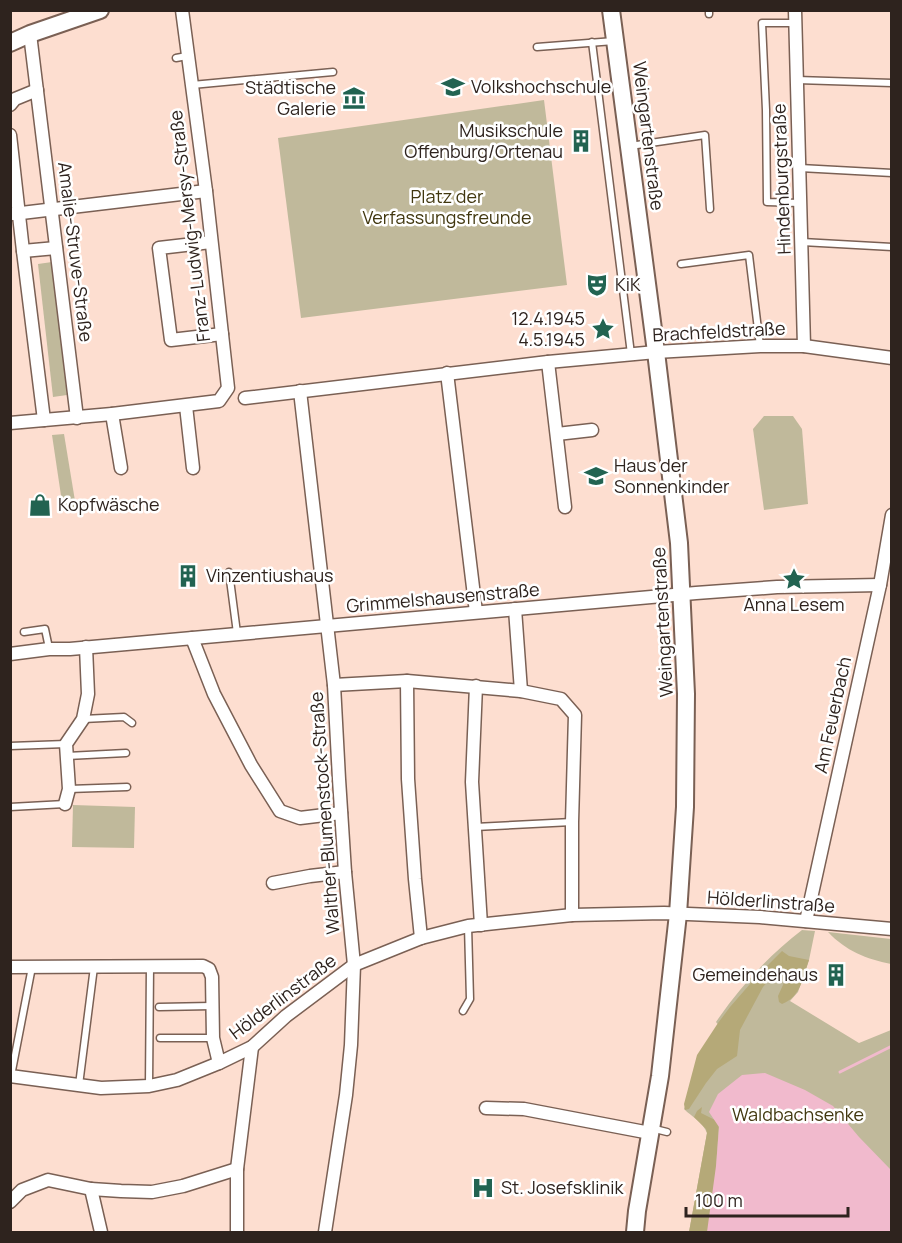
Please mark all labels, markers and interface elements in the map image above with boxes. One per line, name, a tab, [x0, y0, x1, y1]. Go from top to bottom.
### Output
street label: Weingartenstraße	[628, 60, 670, 212]
school or university icon: Volkshochschule	[440, 74, 466, 100]
place label: Volkshochschule	[471, 74, 611, 98]
place label: Städtische Galerie	[245, 75, 336, 120]
museum icon: Städtische Galerie	[341, 85, 367, 111]
street label: Hindenburgstraße	[766, 103, 796, 255]
street label: Franz-Ludwig-Mersy-Straße	[163, 109, 215, 343]
place label: Musikschule Offenburg/Ortenau	[404, 118, 563, 163]
building icon: Musikschule Offenburg/Ortenau	[568, 128, 594, 154]
street label: Amalie-Struve-Straße	[53, 160, 99, 343]
park label: Platz der Verfassungsfreunde	[362, 184, 532, 229]
theatre icon: KiK	[584, 272, 610, 298]
place label: KiK	[615, 272, 641, 296]
place label: 12.4.1945 4.5.1945	[511, 306, 585, 351]
place icon: 12.4.1945 4.5.1945	[590, 316, 616, 342]
street label: Brachfeldstraße	[652, 316, 786, 346]
place label: Haus der Sonnenkinder	[614, 453, 730, 498]
school or university icon: Haus der Sonnenkinder	[583, 463, 609, 489]
shop icon: Kopfwäsche	[27, 492, 53, 518]
place label: Kopfwäsche	[58, 492, 160, 516]
street label: Weingartenstraße	[646, 546, 678, 698]
building icon: Vinzentiushaus	[175, 563, 201, 589]
place label: Vinzentiushaus	[206, 563, 334, 587]
place icon: Anna Lesem	[781, 566, 807, 592]
street label: Grimmelshausenstraße	[345, 577, 541, 617]
place label: Anna Lesem	[743, 592, 845, 616]
street label: Am Feuerbach	[808, 654, 856, 775]
street label: Walther-Blumenstock-Straße	[304, 691, 344, 935]
street label: Hölderlinstraße	[706, 885, 836, 917]
street label: Hölderlinstraße	[224, 948, 341, 1044]
place label: Gemeindehaus	[692, 962, 818, 986]
building icon: Gemeindehaus	[823, 962, 849, 988]
park label: Waldbachsenke	[732, 1102, 864, 1126]
hospital icon: St. Josefsklinik	[470, 1175, 496, 1201]
place label: St. Josefsklinik	[501, 1175, 624, 1199]
scale bar	[686, 1180, 848, 1218]
text: 100 m	[695, 1188, 743, 1212]

